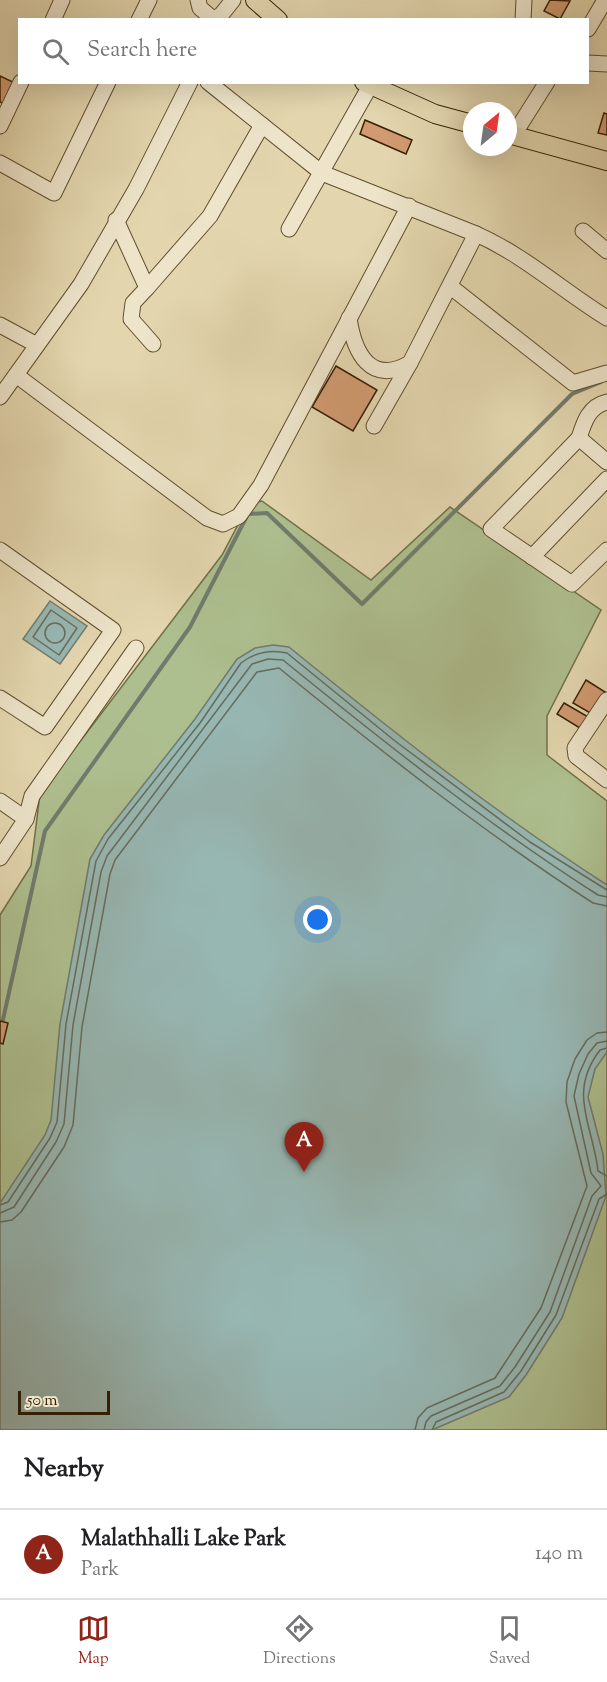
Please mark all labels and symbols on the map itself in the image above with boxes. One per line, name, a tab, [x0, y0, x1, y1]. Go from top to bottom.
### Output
north arrow	[463, 102, 517, 156]
your location	[303, 905, 332, 934]
pin: A	[284, 1122, 324, 1172]
scale bar	[18, 1388, 110, 1416]

